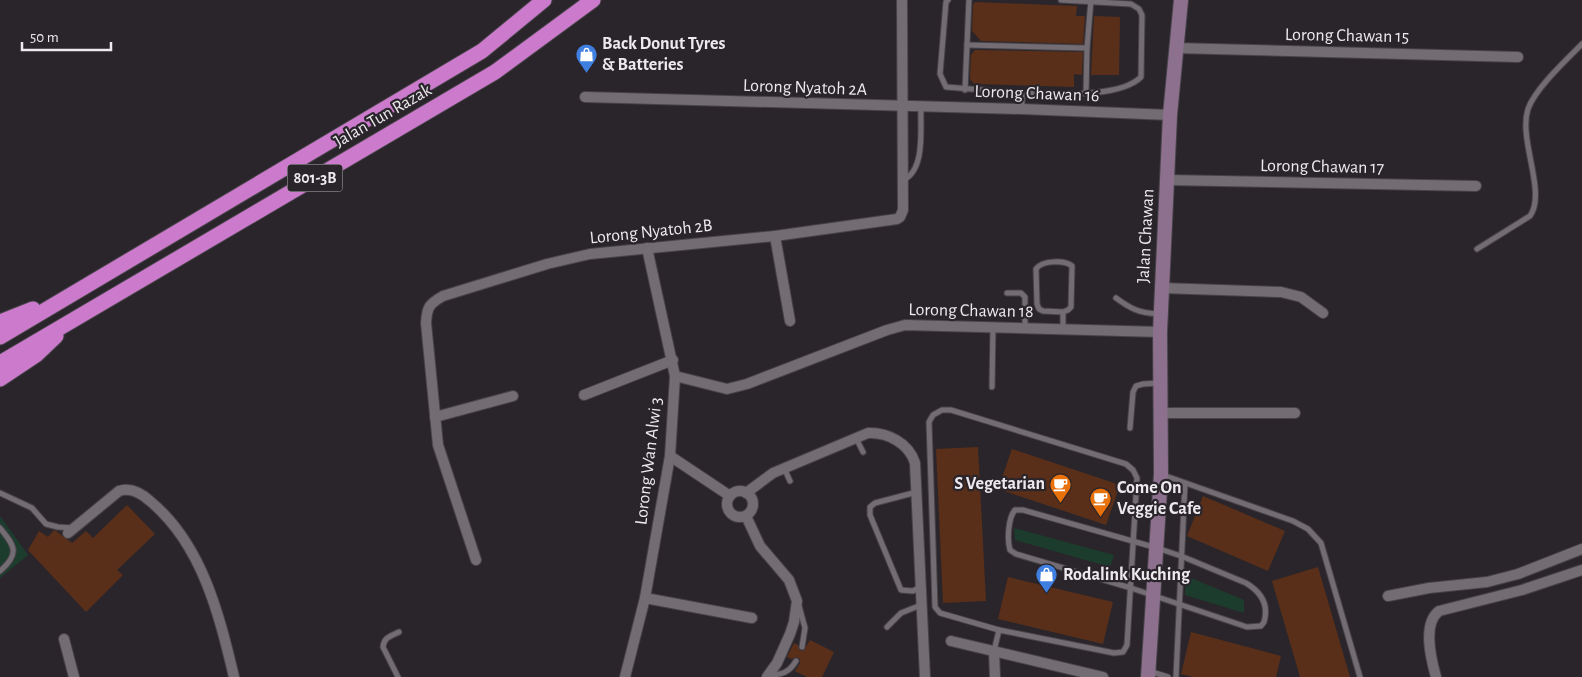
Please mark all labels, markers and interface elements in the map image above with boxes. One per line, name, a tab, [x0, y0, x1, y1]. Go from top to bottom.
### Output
scale bar	[22, 20, 111, 52]
street label: Lorong Chawan 15	[1285, 26, 1409, 46]
text: 50 m	[30, 30, 59, 45]
place label: Back Donut Tyres & Batteries	[602, 35, 726, 74]
shop icon: Back Donut Tyres & Batteries	[574, 42, 598, 73]
street label: Lorong Nyatoh 2A	[743, 77, 868, 99]
street label: Jalan Tun Razak	[331, 81, 435, 151]
street label: Lorong Chawan 16	[974, 83, 1100, 105]
street label: Lorong Chawan 17	[1260, 157, 1384, 177]
road number: 801-3B	[288, 164, 342, 192]
street label: Jalan Chawan	[1135, 188, 1157, 284]
street label: Lorong Nyatoh 2B	[589, 217, 713, 247]
street label: Lorong Chawan 18	[908, 301, 1034, 321]
street label: Lorong Wan Alwi 3	[632, 396, 666, 526]
cafe icon: S Vegetarian	[1049, 472, 1073, 503]
place label: S Vegetarian	[954, 475, 1045, 493]
place label: Come On Veggie Cafe	[1117, 479, 1201, 518]
cafe icon: Come On Veggie Cafe	[1089, 486, 1113, 517]
shop icon: Rodalink Kuching	[1035, 563, 1059, 594]
place label: Rodalink Kuching	[1063, 566, 1191, 584]

